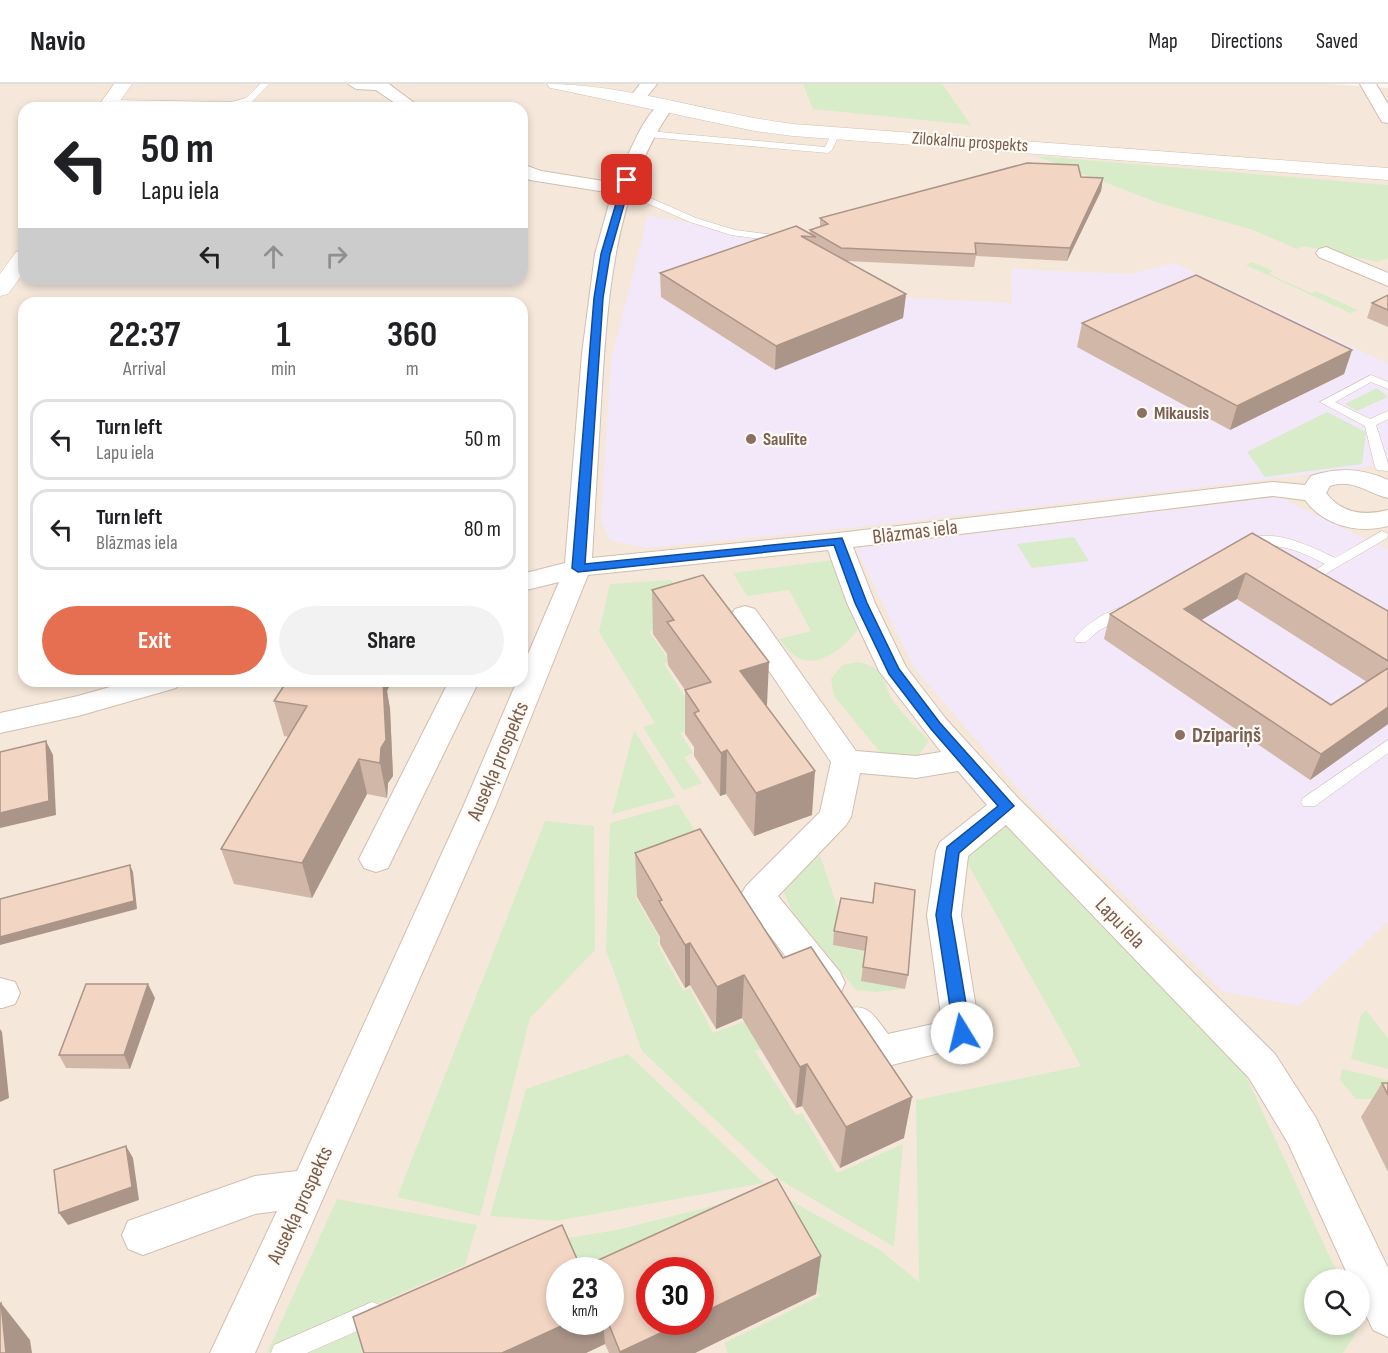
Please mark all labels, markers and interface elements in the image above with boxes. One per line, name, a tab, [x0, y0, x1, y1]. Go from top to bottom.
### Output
text: Navio	[30, 25, 86, 58]
text: Map	[1148, 29, 1178, 54]
text: Directions	[1211, 29, 1283, 54]
text: Saved	[1316, 29, 1358, 54]
text: 50 m	[141, 124, 214, 175]
icon: left	[42, 126, 120, 204]
street label: Zilokalnu prospekts	[911, 127, 1029, 157]
pin	[601, 154, 652, 205]
icon: arrive	[610, 163, 643, 196]
text: Lapu iela	[141, 175, 219, 207]
icon: left	[194, 240, 227, 273]
icon: ahead	[257, 240, 290, 273]
icon: right	[320, 240, 353, 273]
text: 22:37	[109, 314, 180, 357]
text: 1	[277, 314, 291, 357]
text: 360	[387, 314, 437, 357]
text: Arrival	[123, 357, 166, 381]
text: min	[271, 357, 296, 381]
text: m	[406, 357, 419, 381]
place label: Mikausis	[1154, 403, 1209, 424]
marker: Mikausis	[1135, 406, 1149, 420]
text: Turn left	[96, 414, 162, 441]
icon: left	[45, 423, 78, 456]
text: 50 m	[465, 426, 501, 453]
place label: Saulīte	[763, 429, 807, 450]
marker: Saulīte	[744, 432, 758, 446]
text: Lapu iela	[96, 441, 154, 465]
text: Turn left	[96, 504, 162, 531]
icon: left	[45, 513, 78, 546]
street label: Blāzmas iela	[871, 514, 959, 550]
text: 80 m	[464, 516, 501, 543]
text: Blāzmas iela	[96, 531, 178, 555]
button: Exit	[42, 606, 267, 675]
button: Share	[279, 606, 504, 675]
street label: Ausekļa prospekts	[461, 698, 534, 825]
place label: Dzīpariņš	[1192, 723, 1261, 748]
marker: Dzīpariņš	[1173, 728, 1187, 742]
street label: Lapu iela	[1090, 892, 1150, 954]
position arrow	[930, 1001, 994, 1065]
street label: Ausekļa prospekts	[261, 1142, 338, 1269]
speed limit sign: 30	[636, 1257, 714, 1335]
map controls	[1304, 1269, 1370, 1335]
button: search	[1304, 1269, 1370, 1335]
text: 23	[572, 1271, 598, 1307]
text: km/h	[572, 1302, 598, 1321]

